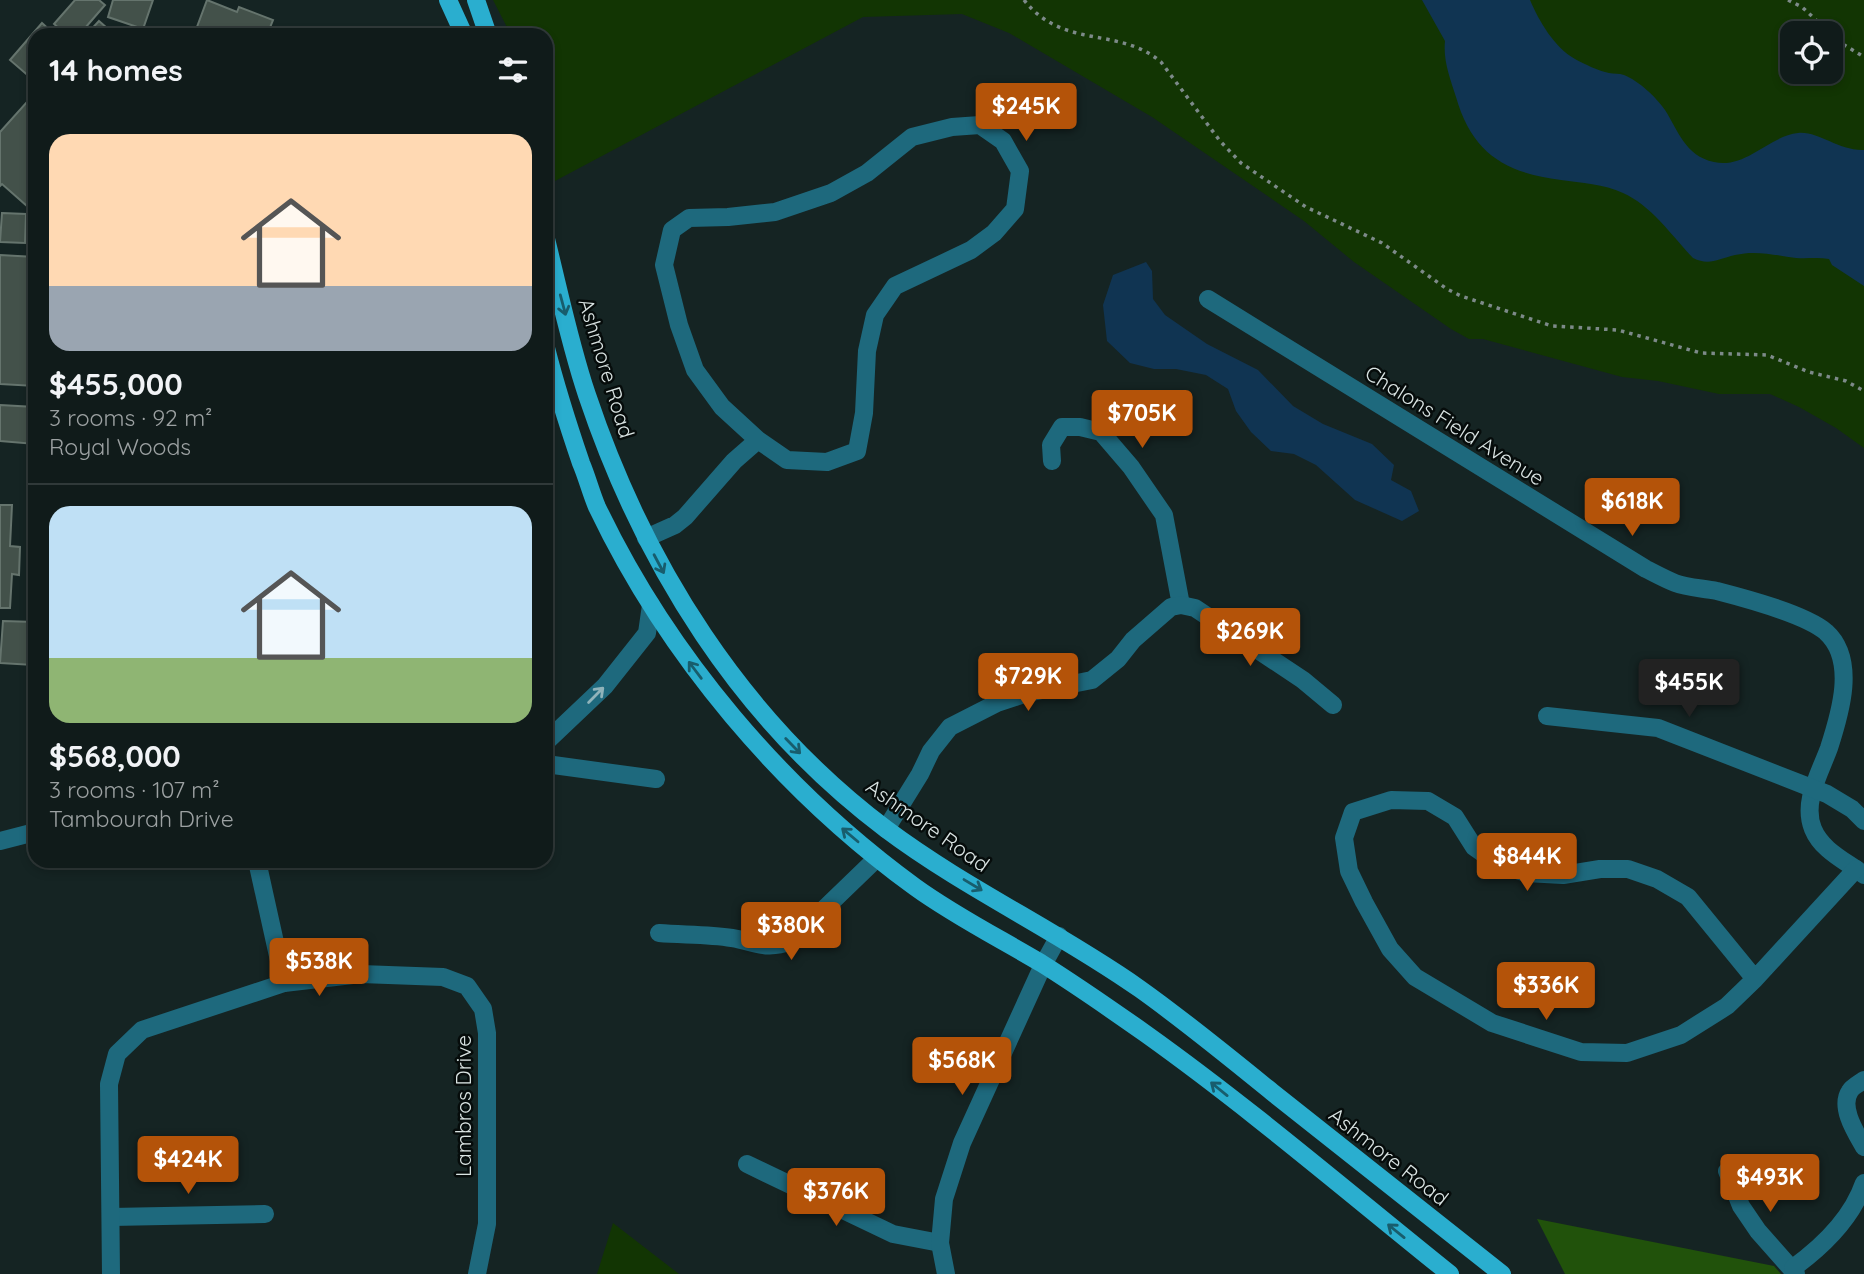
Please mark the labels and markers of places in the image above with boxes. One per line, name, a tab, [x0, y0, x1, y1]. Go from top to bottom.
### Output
pin: $245K	[977, 83, 1075, 143]
pin: $705K	[1093, 391, 1191, 450]
pin: $618K	[1583, 478, 1681, 538]
pin: $269K	[1201, 608, 1299, 668]
pin: $729K	[979, 654, 1077, 713]
pin: $455K	[1640, 660, 1738, 719]
pin: $844K	[1478, 834, 1576, 893]
pin: $380K	[742, 902, 840, 962]
pin: $538K	[270, 939, 368, 998]
pin: $336K	[1497, 962, 1595, 1022]
pin: $568K	[913, 1038, 1011, 1097]
pin: $424K	[139, 1136, 237, 1196]
pin: $493K	[1721, 1154, 1819, 1214]
pin: $376K	[787, 1168, 885, 1228]

